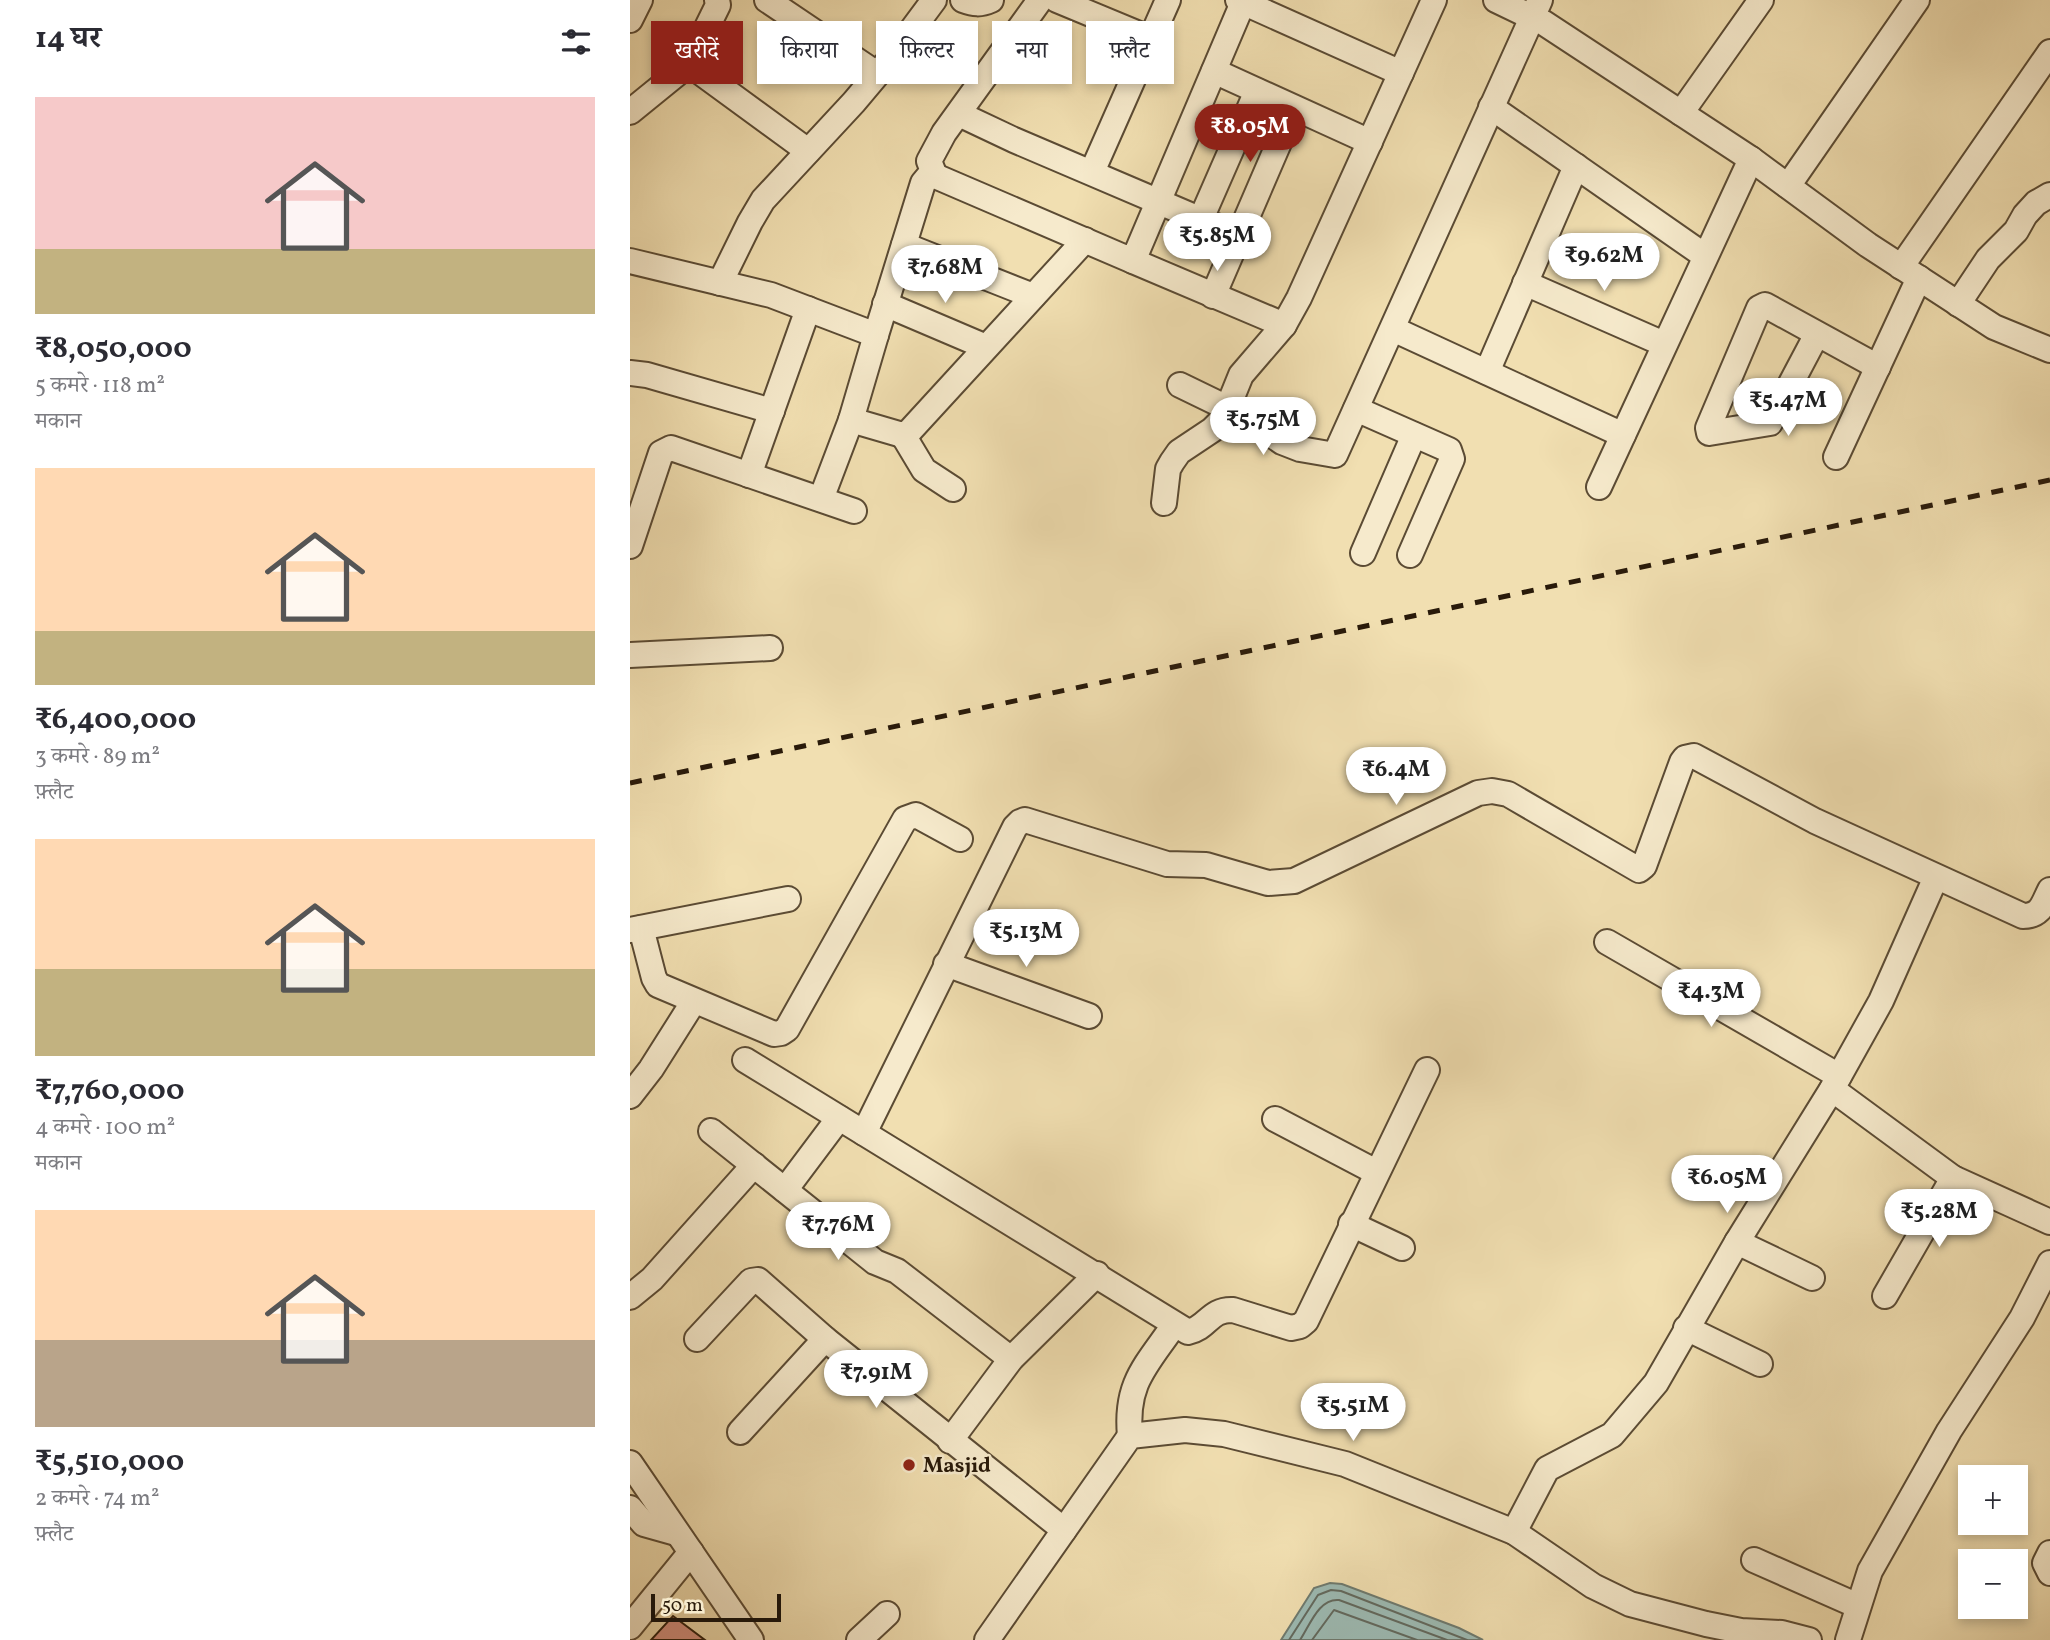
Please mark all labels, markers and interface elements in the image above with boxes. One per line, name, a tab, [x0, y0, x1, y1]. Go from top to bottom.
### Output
text: 14 घर	[35, 18, 101, 60]
chip: खरीदें	[651, 21, 743, 84]
chip: किराया	[757, 21, 862, 84]
chip: फ़िल्टर	[876, 21, 978, 84]
chip: नया	[992, 21, 1072, 84]
chip: फ़्लैट	[1086, 21, 1174, 84]
icon: filters	[557, 23, 595, 61]
pin: ₹8.05M	[1193, 104, 1307, 164]
text: ₹8.05M	[1211, 111, 1289, 143]
icon: home	[252, 143, 378, 269]
pin: ₹5.85M	[1160, 214, 1274, 273]
text: ₹5.85M	[1179, 220, 1255, 252]
pin: ₹9.62M	[1547, 233, 1661, 293]
text: ₹9.62M	[1565, 240, 1643, 272]
pin: ₹7.68M	[888, 246, 1002, 305]
text: ₹7.68M	[907, 252, 983, 284]
text: ₹8,050,000	[35, 328, 192, 370]
text: 5 कमरे · 118 m²	[35, 370, 165, 402]
pin: ₹5.47M	[1731, 378, 1845, 438]
text: ₹5.47M	[1749, 385, 1827, 417]
pin: ₹5.75M	[1206, 398, 1320, 457]
text: ₹5.75M	[1226, 404, 1300, 436]
text: मकान	[35, 406, 82, 438]
icon: home	[252, 514, 378, 640]
text: ₹6,400,000	[35, 699, 196, 741]
text: 3 कमरे · 89 m²	[35, 741, 160, 773]
pin: ₹6.4M	[1347, 748, 1445, 807]
text: ₹6.4M	[1362, 754, 1430, 786]
text: फ़्लैट	[35, 777, 73, 809]
icon: home	[252, 885, 378, 1011]
pin: ₹5.13M	[969, 909, 1083, 969]
text: ₹5.13M	[989, 916, 1063, 948]
pin: ₹4.3M	[1662, 970, 1760, 1029]
text: ₹4.3M	[1678, 976, 1744, 1008]
text: ₹7,760,000	[35, 1070, 184, 1112]
text: 4 कमरे · 100 m²	[35, 1112, 175, 1144]
text: मकान	[35, 1148, 82, 1180]
pin: ₹6.05M	[1670, 1156, 1784, 1215]
text: ₹6.05M	[1687, 1162, 1767, 1194]
pin: ₹5.28M	[1882, 1190, 1996, 1249]
text: ₹5.28M	[1900, 1196, 1978, 1228]
pin: ₹7.76M	[781, 1202, 895, 1262]
text: ₹7.76M	[802, 1209, 874, 1241]
icon: home	[252, 1256, 378, 1382]
pin: ₹7.91M	[819, 1350, 933, 1410]
text: ₹7.91M	[840, 1357, 912, 1389]
pin: ₹5.51M	[1296, 1384, 1410, 1443]
text: ₹5.51M	[1317, 1390, 1389, 1422]
text: ₹5,510,000	[35, 1441, 184, 1483]
place label: Masjid	[923, 1452, 991, 1481]
marker: Masjid	[901, 1457, 917, 1473]
map controls	[1958, 1465, 2028, 1619]
button: +	[1958, 1465, 2028, 1535]
text: 2 कमरे · 74 m²	[35, 1483, 159, 1515]
text: फ़्लैट	[35, 1519, 73, 1551]
button: −	[1958, 1549, 2028, 1619]
scale bar	[651, 1591, 780, 1623]
text: 50 m	[662, 1593, 703, 1619]

